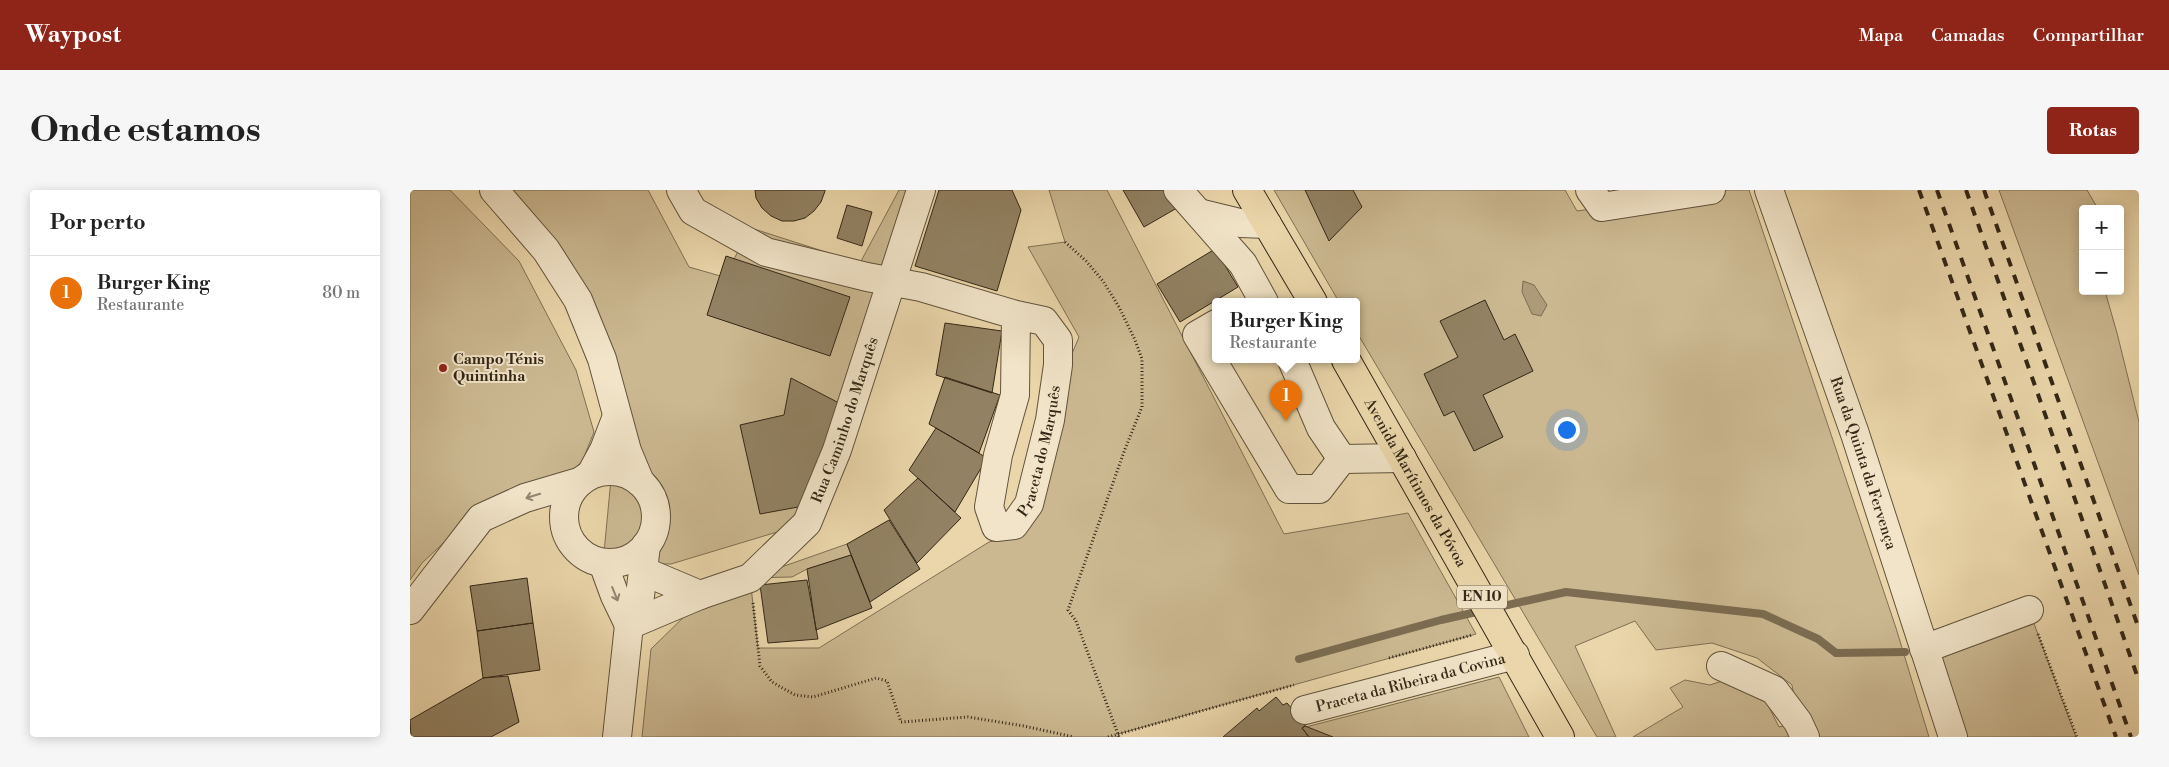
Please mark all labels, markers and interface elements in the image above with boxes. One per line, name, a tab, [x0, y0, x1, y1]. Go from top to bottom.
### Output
text: Waypost	[25, 20, 121, 50]
text: Mapa	[1859, 24, 1903, 47]
text: Camadas	[1931, 24, 2005, 47]
text: Compartilhar	[2033, 24, 2144, 47]
button: Rotas	[2047, 107, 2139, 154]
text: Onde estamos	[30, 109, 261, 152]
map controls	[2079, 205, 2124, 295]
button: +	[2079, 205, 2124, 250]
text: Por perto	[50, 210, 146, 236]
button: −	[2079, 250, 2124, 295]
text: Burger King	[97, 271, 210, 295]
text: 1	[62, 283, 70, 303]
text: 80 m	[322, 283, 360, 303]
text: Restaurante	[97, 295, 184, 315]
popup	[1212, 298, 1360, 363]
text: Burger King	[1230, 309, 1342, 333]
text: Restaurante	[1230, 333, 1317, 353]
street label: Rua Caminho do Marquês	[807, 335, 882, 506]
place label: Campo Ténis Quintinha	[453, 350, 544, 386]
marker: Campo Ténis Quintinha	[437, 362, 449, 374]
street label: Rua da Quinta da Fervença	[1826, 374, 1901, 552]
pin: 1	[1270, 380, 1302, 421]
street label: Praceta do Marquês	[1013, 384, 1064, 521]
street label: Avenida Marítimos da Póvoa	[1360, 394, 1471, 571]
your location	[1554, 417, 1580, 443]
one-way arrow	[525, 491, 541, 501]
one-way arrow	[611, 586, 620, 601]
road number: EN 10	[1457, 586, 1507, 608]
street label: Praceta da Ribeira da Covina	[1314, 648, 1508, 716]

